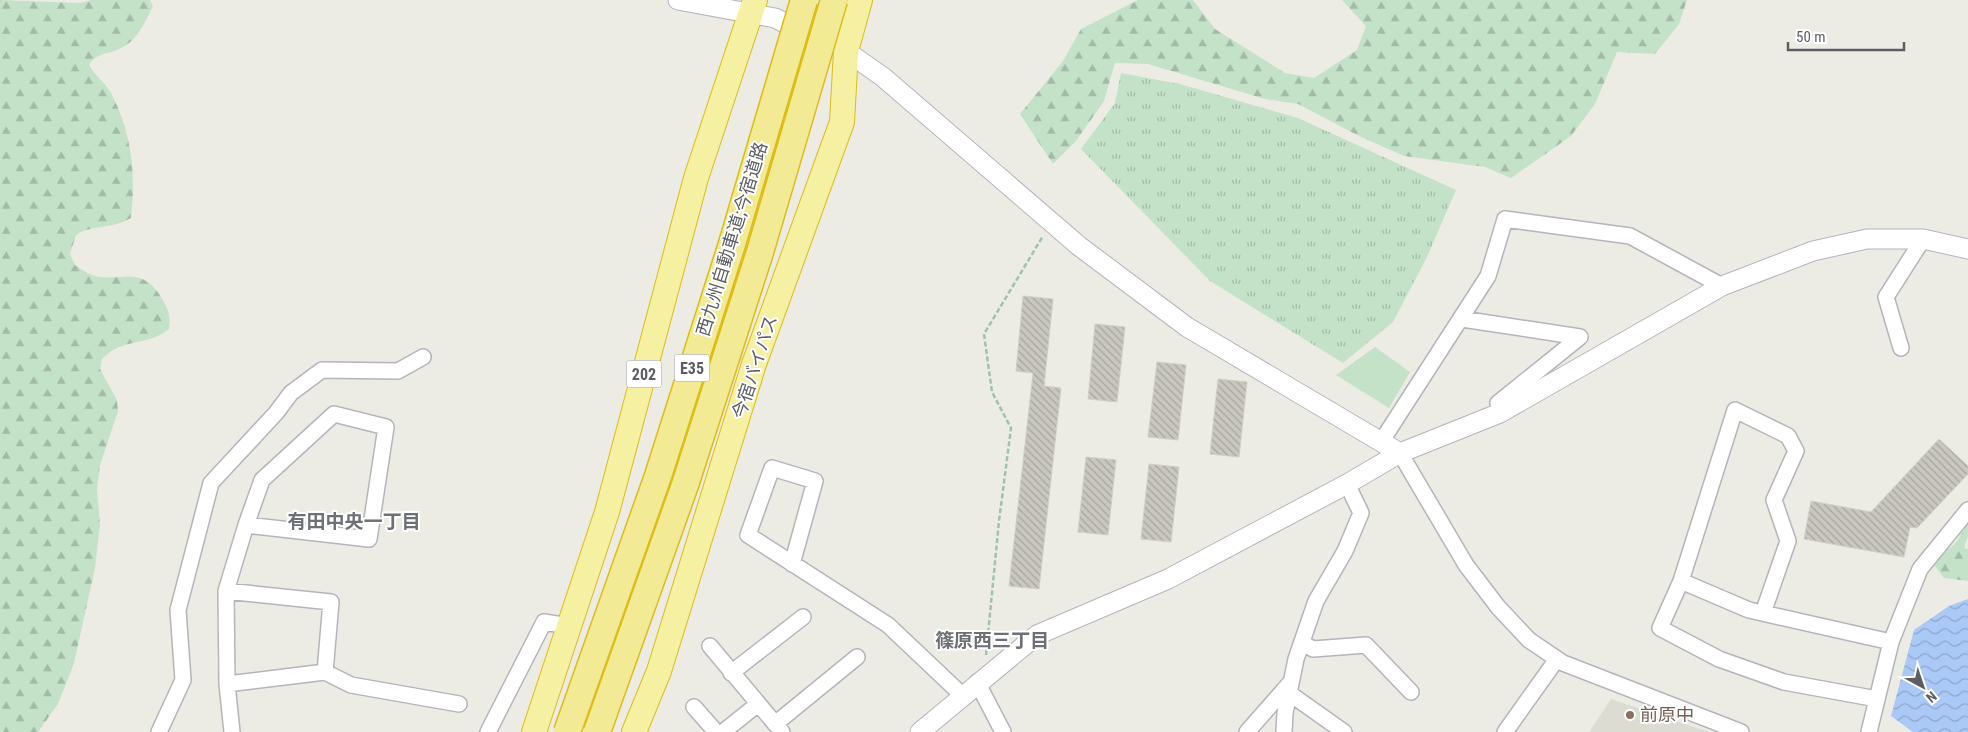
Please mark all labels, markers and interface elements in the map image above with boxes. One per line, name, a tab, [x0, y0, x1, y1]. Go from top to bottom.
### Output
scale bar	[1788, 20, 1904, 52]
text: 50 m	[1796, 28, 1826, 46]
street label: 西九州自動車道;今宿道路	[692, 139, 771, 338]
street label: 今宿バイパス	[728, 312, 781, 421]
road number: E35	[674, 354, 710, 382]
road number: 202	[626, 360, 662, 388]
district label: 有田中央一丁目	[287, 510, 421, 533]
district label: 篠原西三丁目	[935, 629, 1049, 652]
north arrow	[1898, 662, 1948, 712]
text: N	[1923, 688, 1940, 706]
place label: 前原中	[1640, 704, 1694, 725]
marker: 前原中	[1624, 709, 1636, 721]

